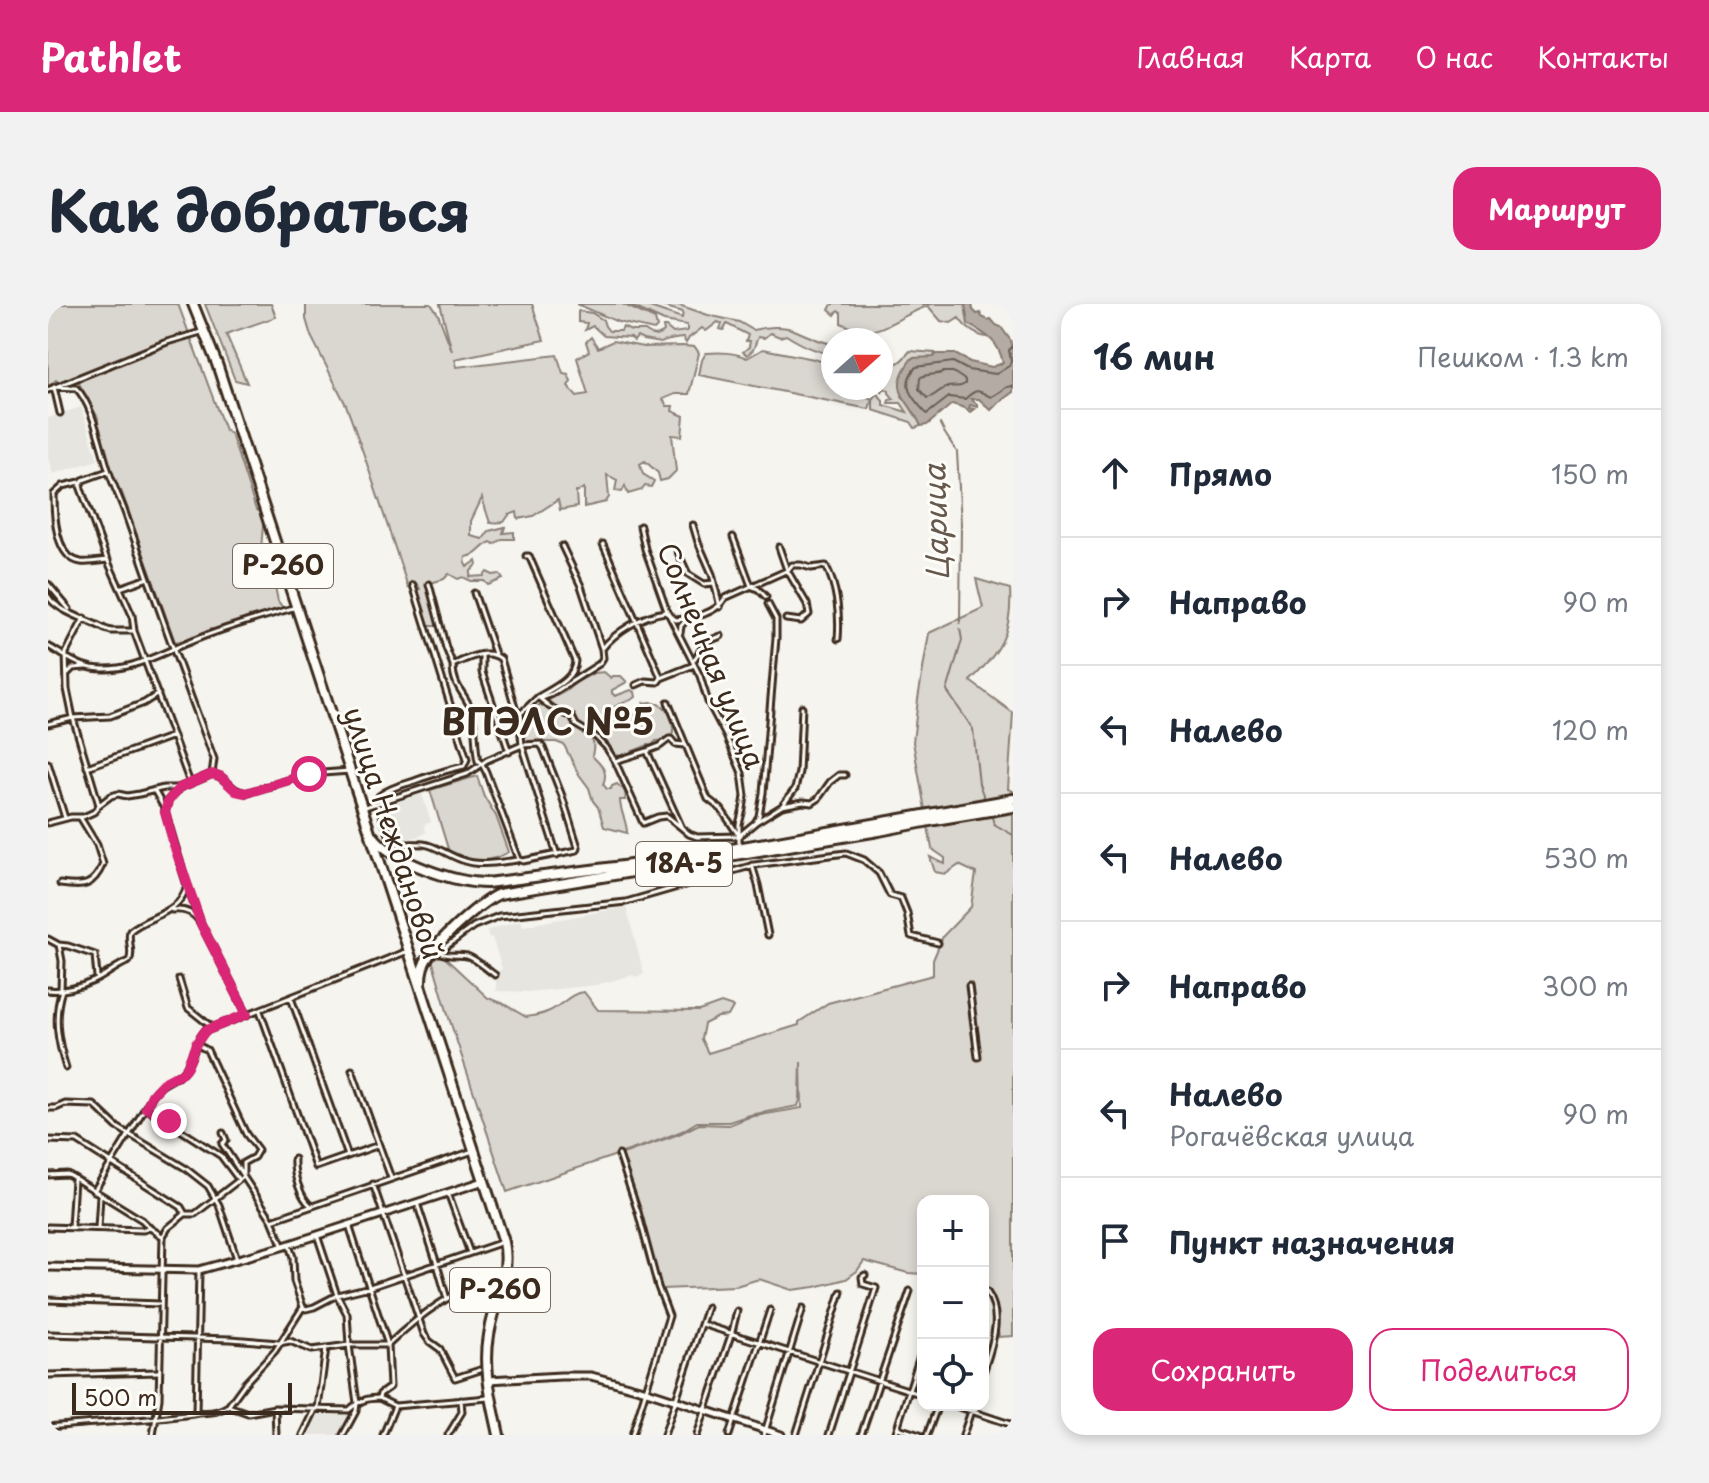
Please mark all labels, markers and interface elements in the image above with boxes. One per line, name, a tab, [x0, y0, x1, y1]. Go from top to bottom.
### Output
text: Pathlet	[40, 28, 182, 85]
text: Главная	[1137, 35, 1245, 78]
text: Карта	[1289, 35, 1371, 78]
text: О нас	[1415, 35, 1493, 78]
text: Контакты	[1537, 35, 1669, 78]
text: Как добраться	[48, 166, 471, 251]
button: Маршрут	[1453, 167, 1661, 250]
north arrow	[821, 328, 893, 400]
text: 16 мин	[1093, 330, 1215, 382]
text: Пешком · 1.3 km	[1417, 337, 1629, 376]
icon: ahead	[1093, 451, 1137, 495]
text: Прямо	[1169, 451, 1272, 496]
text: 150 m	[1551, 454, 1629, 493]
water label: Царица	[910, 462, 959, 581]
street label: Солнечная улица	[647, 536, 778, 776]
road number: Р-260	[233, 544, 333, 588]
icon: right	[1093, 579, 1137, 623]
text: Направо	[1169, 579, 1307, 624]
text: 90 m	[1562, 582, 1629, 621]
district label: ВПЭЛС №5	[441, 693, 655, 747]
street label: улица Неждановой	[333, 701, 455, 964]
icon: left	[1093, 707, 1137, 751]
text: Налево	[1169, 707, 1283, 752]
text: 120 m	[1552, 710, 1629, 749]
route start	[291, 756, 327, 792]
icon: left	[1093, 835, 1137, 879]
text: Налево	[1169, 835, 1283, 880]
text: 530 m	[1543, 838, 1629, 877]
road number: 18А-5	[636, 842, 732, 886]
icon: right	[1093, 963, 1137, 1007]
text: Направо	[1169, 963, 1307, 1008]
text: 300 m	[1542, 966, 1629, 1005]
text: Налево	[1169, 1071, 1283, 1116]
icon: left	[1093, 1091, 1137, 1135]
text: 90 m	[1562, 1094, 1629, 1133]
route end	[151, 1103, 187, 1139]
text: Рогачёвская улица	[1169, 1116, 1414, 1155]
map controls	[917, 1195, 989, 1411]
button: +	[917, 1195, 989, 1267]
icon: arrive	[1093, 1219, 1137, 1263]
text: Пункт назначения	[1169, 1219, 1455, 1264]
button: −	[917, 1267, 989, 1339]
road number: Р-260	[450, 1268, 550, 1312]
button: Сохранить	[1093, 1328, 1353, 1411]
button: Поделиться	[1369, 1328, 1629, 1411]
button: locate	[917, 1339, 989, 1411]
scale bar	[72, 1379, 292, 1415]
text: 500 m	[84, 1380, 157, 1413]

